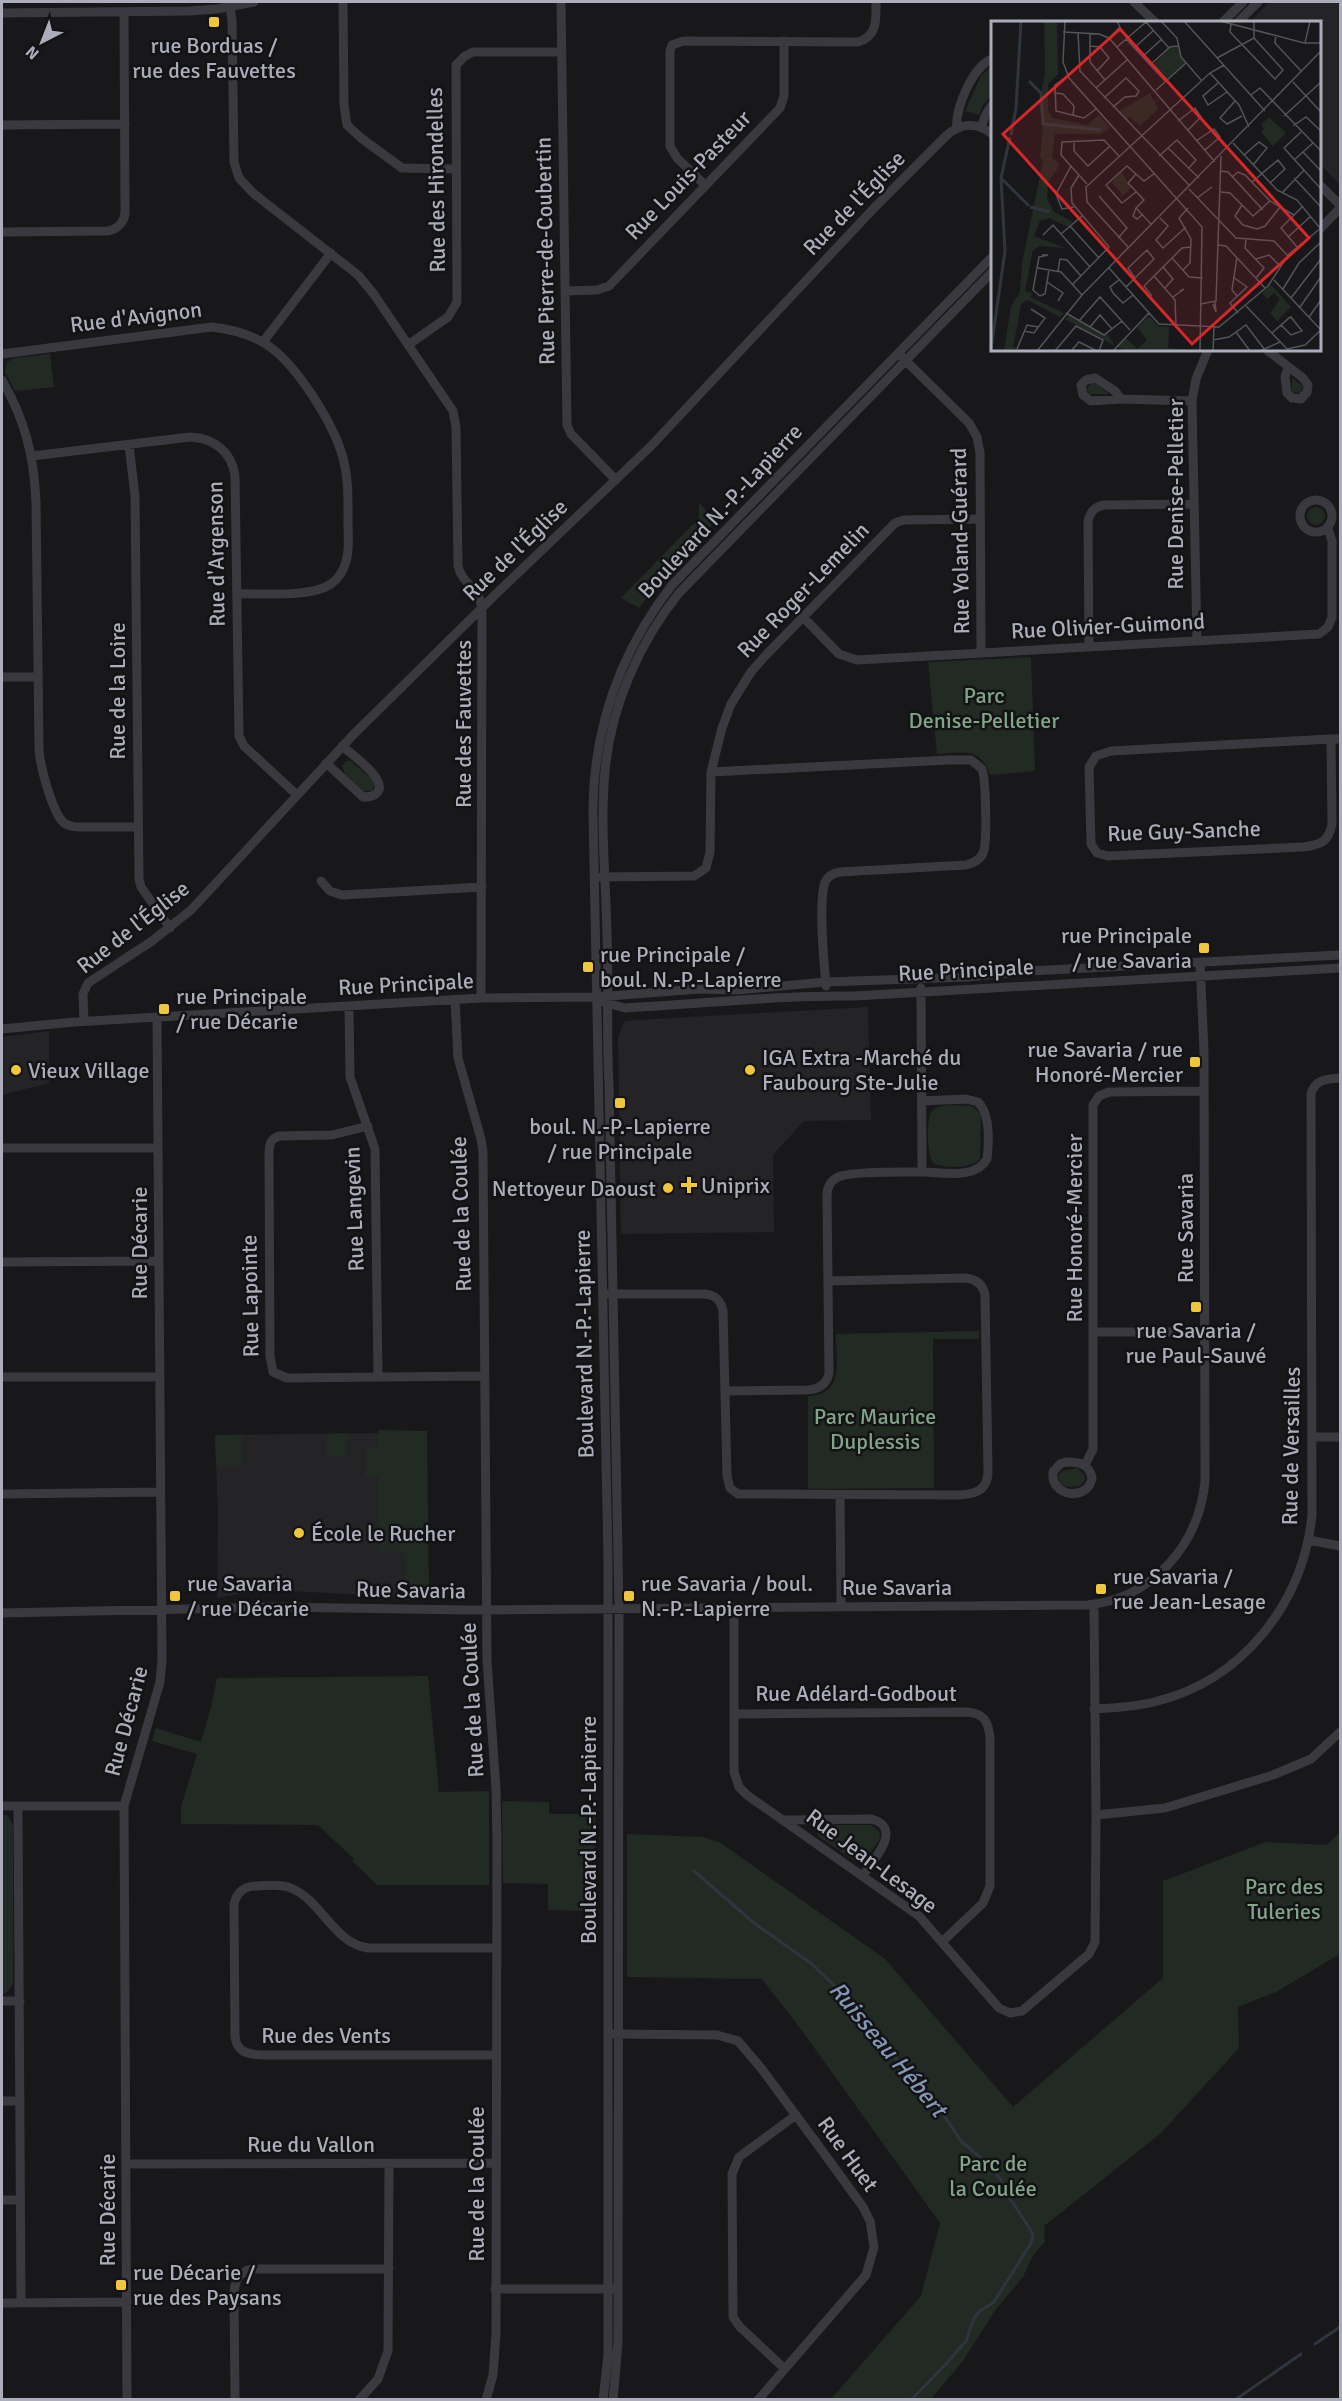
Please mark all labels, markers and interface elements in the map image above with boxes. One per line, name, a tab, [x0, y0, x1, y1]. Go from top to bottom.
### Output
north arrow	[12, 12, 72, 72]
marker: rue Borduas / rue des Fauvettes	[207, 15, 221, 29]
inset map	[991, 21, 1321, 351]
place label: rue Borduas / rue des Fauvettes	[132, 32, 296, 84]
text: N	[22, 41, 43, 64]
street label: Rue des Hirondelles	[421, 87, 451, 273]
street label: Rue Louis-Pasteur	[619, 105, 757, 245]
street label: Rue Pierre-de-Coubertin	[530, 137, 560, 365]
street label: Rue de l'Église	[797, 145, 911, 261]
street label: Rue d'Avignon	[69, 296, 203, 338]
street label: Rue Denise-Pelletier	[1162, 398, 1189, 590]
street label: Boulevard N.-P.-Lapierre	[632, 418, 808, 604]
street label: Rue Yoland-Guérard	[945, 447, 975, 635]
street label: Rue d'Argenson	[201, 481, 231, 627]
street label: Rue de l'Église	[457, 493, 573, 607]
street label: Rue Roger-Lemelin	[731, 517, 875, 663]
street label: Rue Olivier-Guimond	[1010, 607, 1206, 645]
street label: Rue de la Loire	[104, 622, 131, 760]
street label: Rue des Fauvettes	[450, 640, 477, 808]
park label: Parc Denise-Pelletier	[909, 682, 1059, 734]
street label: Rue Guy-Sanche	[1107, 815, 1261, 847]
street label: Rue de l'Église	[71, 875, 195, 979]
place label: rue Principale / rue Savaria	[1061, 922, 1192, 974]
place label: rue Principale / boul. N.-P.-Lapierre	[600, 941, 781, 993]
marker: rue Principale / rue Savaria	[1197, 941, 1211, 955]
street label: Rue Principale	[898, 953, 1034, 987]
marker: rue Principale / boul. N.-P.-Lapierre	[581, 960, 595, 974]
street label: Rue Principale	[338, 967, 474, 1001]
place label: rue Principale / rue Décarie	[176, 983, 307, 1035]
marker: rue Principale / rue Décarie	[157, 1002, 171, 1016]
place label: rue Savaria / rue Honoré-Mercier	[1027, 1036, 1183, 1088]
place label: IGA Extra -Marché du Faubourg Ste-Julie	[762, 1044, 961, 1096]
marker: rue Savaria / rue Honoré-Mercier	[1188, 1055, 1202, 1069]
place label: Vieux Village	[28, 1057, 150, 1084]
marker: Vieux Village	[9, 1063, 23, 1077]
marker: IGA Extra -Marché du Faubourg Ste-Julie	[743, 1063, 757, 1077]
marker: boul. N.-P.-Lapierre / rue Principale	[613, 1096, 627, 1110]
place label: boul. N.-P.-Lapierre / rue Principale	[529, 1113, 711, 1165]
street label: Rue Honoré-Mercier	[1061, 1134, 1088, 1322]
street label: Rue de la Coulée	[445, 1136, 477, 1292]
street label: Rue Langevin	[338, 1146, 370, 1272]
place label: Uniprix	[701, 1172, 770, 1199]
street label: Rue Savaria	[1172, 1173, 1199, 1283]
place label: Nettoyeur Daoust	[492, 1175, 656, 1202]
marker: Uniprix	[682, 1178, 696, 1192]
marker: Nettoyeur Daoust	[661, 1181, 675, 1195]
street label: Rue Décarie	[126, 1187, 153, 1299]
street label: Boulevard N.-P.-Lapierre	[569, 1229, 599, 1459]
street label: Rue Lapointe	[235, 1234, 265, 1358]
marker: rue Savaria / rue Paul-Sauvé	[1189, 1300, 1203, 1314]
place label: rue Savaria / rue Paul-Sauvé	[1125, 1317, 1267, 1369]
street label: Rue de Versailles	[1276, 1366, 1306, 1526]
park label: Parc Maurice Duplessis	[814, 1403, 936, 1455]
place label: École le Rucher	[311, 1520, 455, 1547]
marker: École le Rucher	[292, 1526, 306, 1540]
place label: rue Savaria / rue Jean-Lesage	[1113, 1563, 1266, 1615]
place label: rue Savaria / rue Décarie	[187, 1570, 309, 1622]
place label: rue Savaria / boul. N.-P.-Lapierre	[641, 1570, 813, 1622]
street label: Rue Savaria	[842, 1574, 952, 1601]
street label: Rue Savaria	[356, 1576, 466, 1604]
marker: rue Savaria / rue Jean-Lesage	[1094, 1582, 1108, 1596]
marker: rue Savaria / rue Décarie	[168, 1589, 182, 1603]
marker: rue Savaria / boul. N.-P.-Lapierre	[622, 1589, 636, 1603]
street label: Rue de la Coulée	[454, 1622, 490, 1778]
street label: Rue Décarie	[98, 1663, 154, 1779]
street label: Rue Adélard-Godbout	[755, 1680, 957, 1707]
street label: Boulevard N.-P.-Lapierre	[575, 1716, 602, 1944]
street label: Rue Jean-Lesage	[801, 1803, 943, 1919]
park label: Parc des Tuleries	[1245, 1873, 1323, 1925]
water label: Ruisseau Hébert	[823, 1975, 955, 2125]
street label: Rue des Vents	[261, 2022, 391, 2049]
street label: Rue de la Coulée	[463, 2106, 490, 2262]
street label: Rue Huet	[812, 2111, 884, 2197]
street label: Rue du Vallon	[247, 2131, 375, 2158]
park label: Parc de la Coulée	[949, 2150, 1037, 2202]
street label: Rue Décarie	[94, 2154, 121, 2266]
place label: rue Décarie / rue des Paysans	[133, 2259, 282, 2311]
marker: rue Décarie / rue des Paysans	[114, 2278, 128, 2292]

